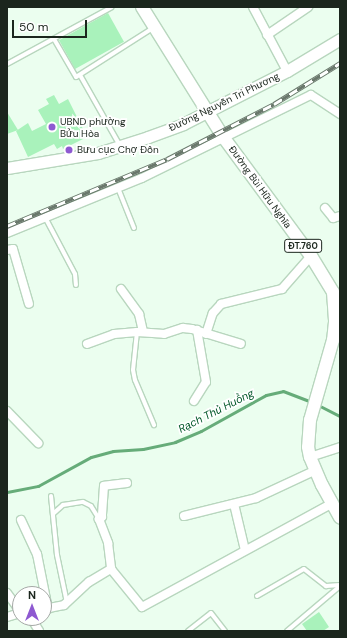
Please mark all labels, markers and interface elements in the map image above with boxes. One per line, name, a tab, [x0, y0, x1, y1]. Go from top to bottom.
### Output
scale bar	[14, 12, 89, 38]
text: 50 m	[19, 19, 48, 35]
street label: Đường Nguyễn Tri Phương	[167, 70, 281, 134]
place label: UBND phường Bửu Hòa	[60, 115, 126, 138]
marker: UBND phường Bửu Hòa	[47, 122, 57, 132]
street label: Đường Bùi Hữu Nghĩa	[226, 143, 294, 231]
place label: Bưu cục Chợ Đồn	[77, 144, 159, 156]
marker: Bưu cục Chợ Đồn	[64, 145, 74, 155]
road number: ĐT.760	[284, 239, 322, 253]
water label: Rạch Thủ Huồng	[176, 386, 256, 436]
north arrow	[12, 586, 52, 626]
text: N	[28, 588, 36, 602]

